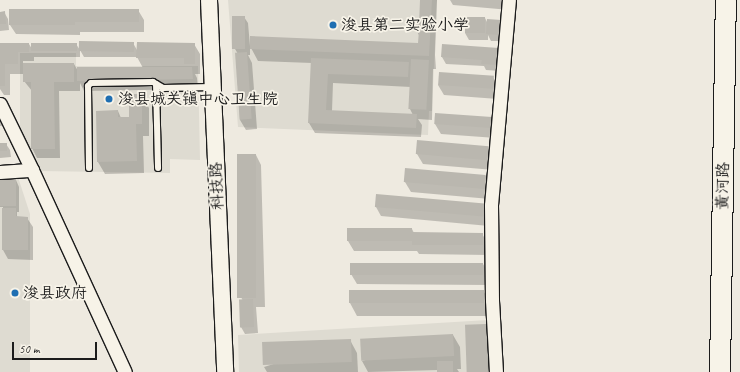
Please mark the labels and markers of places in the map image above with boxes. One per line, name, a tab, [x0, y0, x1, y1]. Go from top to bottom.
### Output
place label: 浚县第二实验小学	[341, 15, 469, 35]
marker: 浚县第二实验小学	[328, 20, 338, 30]
place label: 浚县城关镇中心卫生院	[118, 89, 278, 109]
marker: 浚县城关镇中心卫生院	[103, 93, 115, 105]
place label: 浚县政府	[23, 283, 87, 303]
marker: 浚县政府	[10, 288, 20, 298]

